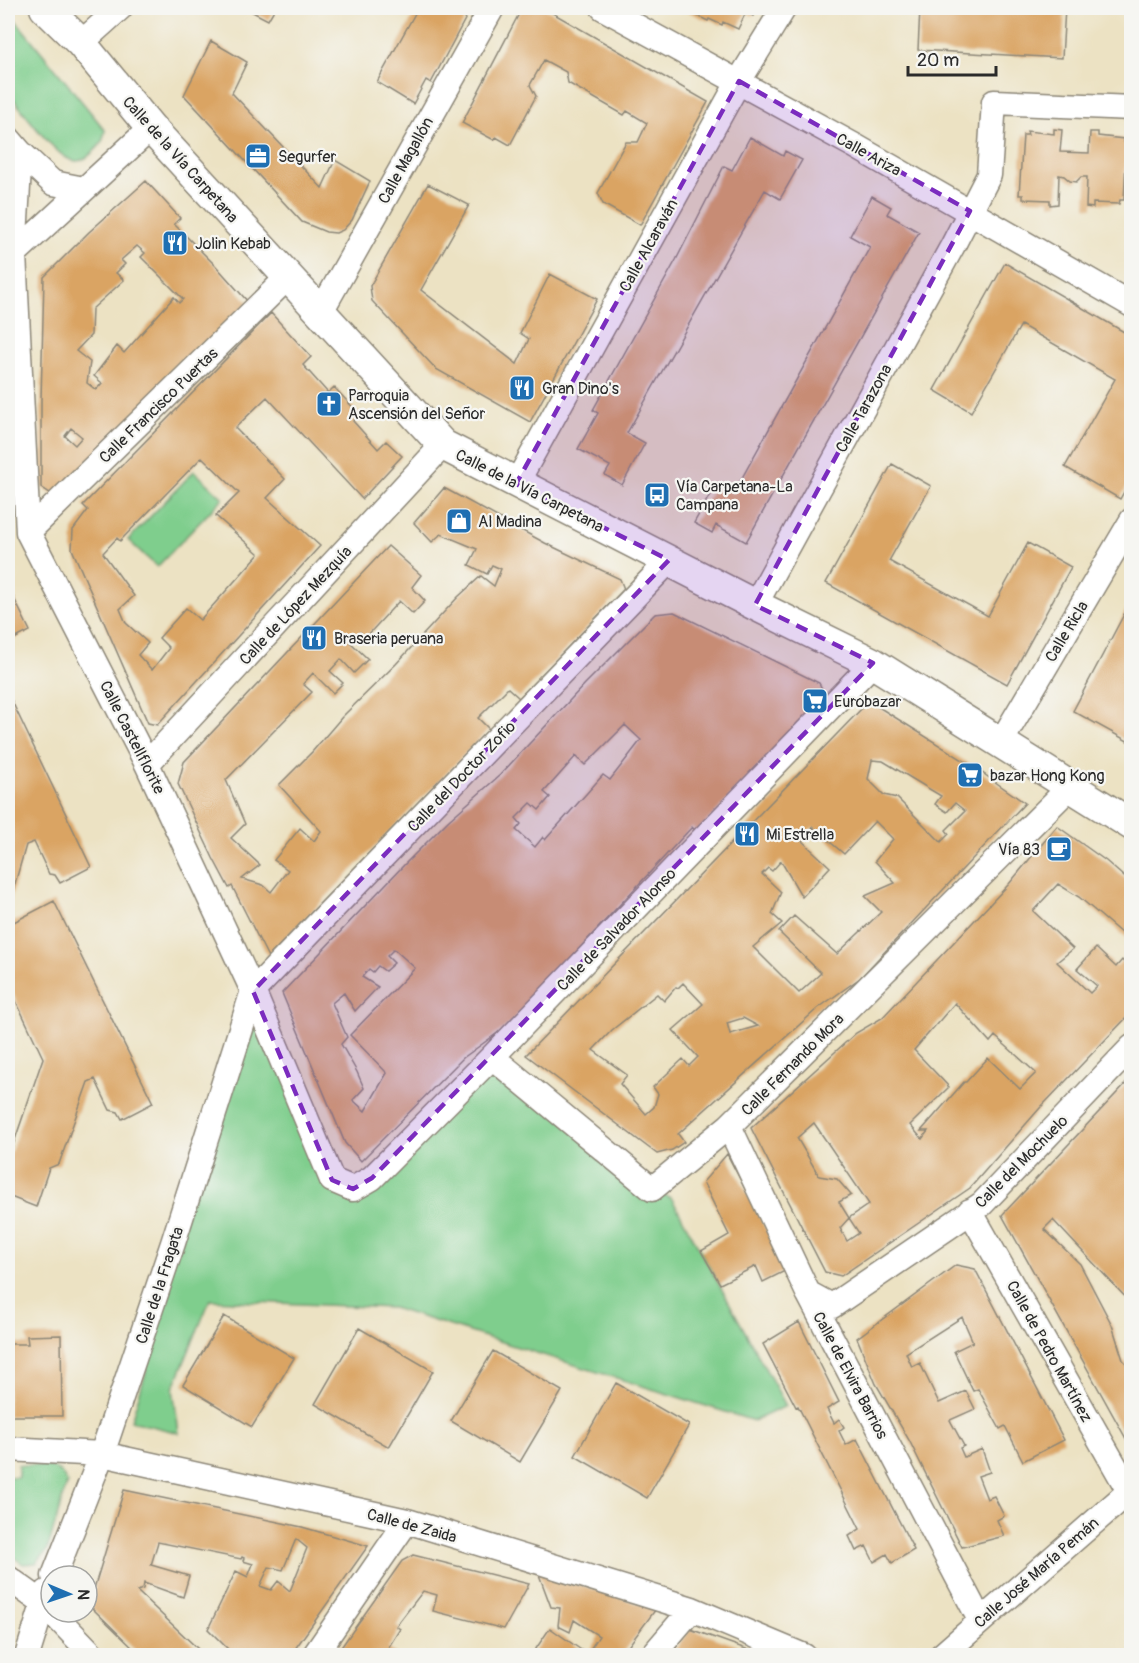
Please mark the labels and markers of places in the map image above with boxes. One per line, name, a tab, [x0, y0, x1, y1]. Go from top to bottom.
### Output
office icon: Segurfer	[243, 141, 273, 171]
place label: Segurfer	[278, 147, 336, 167]
restaurant icon: Jolin Kebab	[160, 228, 190, 258]
place label: Jolin Kebab	[195, 234, 271, 254]
restaurant icon: Gran Dino's	[507, 373, 537, 403]
place label: Gran Dino's	[542, 379, 619, 399]
place label: Parroquia Ascensión del Señor	[348, 386, 485, 424]
church icon: Parroquia Ascensión del Señor	[314, 389, 344, 419]
place label: Vía Carpetana-La Campana	[676, 477, 793, 515]
bus stop icon: Vía Carpetana-La Campana	[642, 480, 672, 510]
shop icon: Al Madina	[444, 506, 474, 536]
place label: Al Madina	[478, 512, 542, 532]
restaurant icon: Braseria peruana	[299, 623, 329, 653]
place label: Braseria peruana	[334, 629, 443, 649]
supermarket icon: Eurobazar	[800, 686, 830, 716]
place label: Eurobazar	[834, 692, 901, 712]
supermarket icon: bazar Hong Kong	[955, 760, 985, 790]
place label: bazar Hong Kong	[990, 766, 1105, 786]
restaurant icon: Mi Estrella	[732, 819, 762, 849]
place label: Mi Estrella	[766, 825, 834, 845]
cafe icon: Vía 83	[1044, 834, 1074, 864]
place label: Vía 83	[998, 840, 1040, 860]

